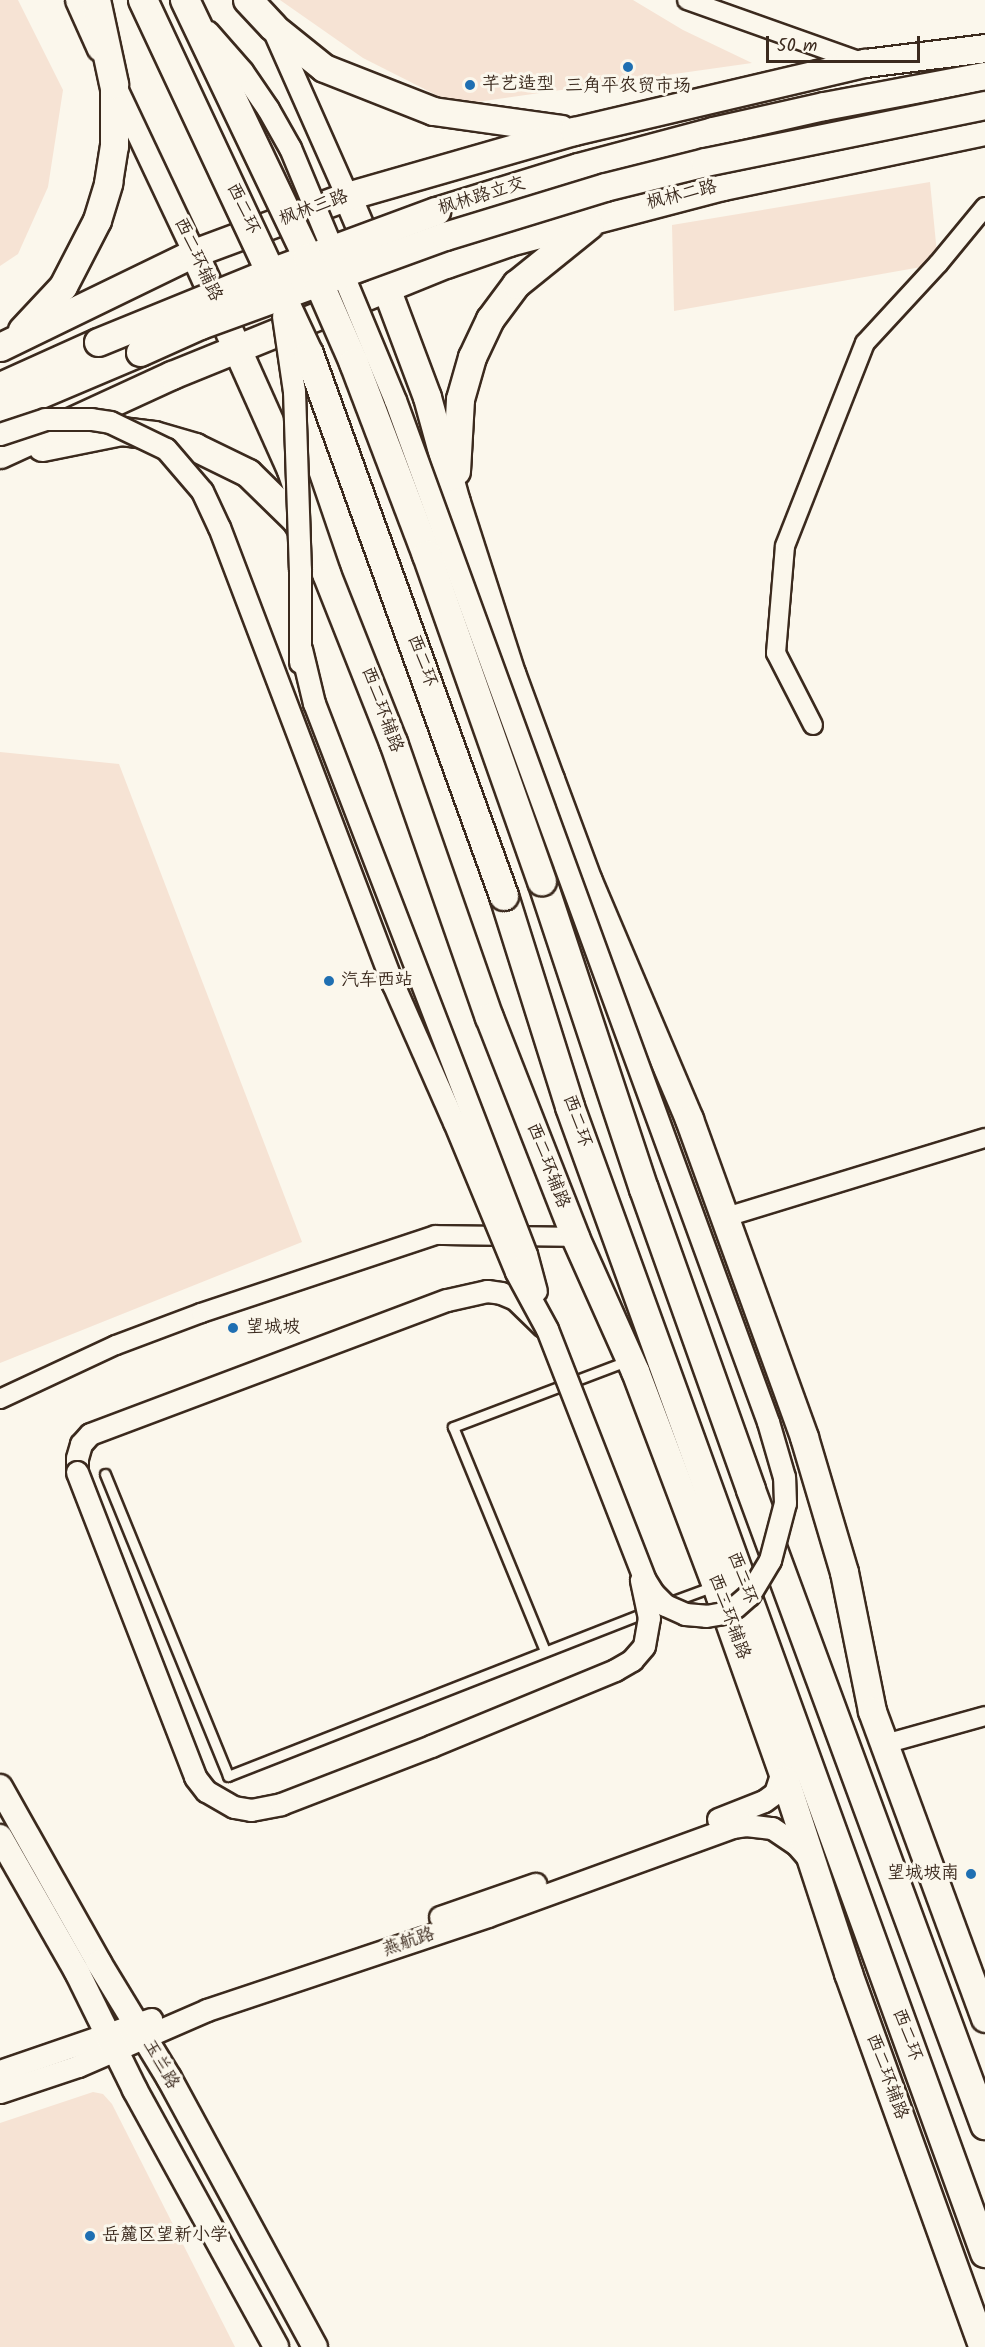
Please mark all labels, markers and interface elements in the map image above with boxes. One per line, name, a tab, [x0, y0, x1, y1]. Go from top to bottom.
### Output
scale bar	[769, 24, 924, 62]
text: 50 m	[777, 32, 817, 61]
marker: 三角平农贸市场	[621, 60, 635, 74]
place label: 芊艺造型	[482, 74, 554, 96]
place label: 三角平农贸市场	[565, 76, 691, 98]
marker: 芊艺造型	[463, 78, 477, 92]
street label: 枫林路立交	[436, 174, 528, 220]
street label: 枫林二路	[644, 177, 720, 215]
street label: 西二环	[221, 180, 263, 238]
street label: 枫林三路	[276, 187, 352, 231]
street label: 西二环辅路	[168, 215, 226, 305]
street label: 西二环	[402, 632, 440, 690]
street label: 西二环辅路	[355, 664, 407, 756]
place label: 汽车西站	[341, 970, 413, 992]
marker: 汽车西站	[322, 974, 336, 988]
street label: 西二环	[557, 1092, 595, 1150]
street label: 西二环辅路	[521, 1120, 573, 1212]
place label: 望城坡	[246, 1317, 300, 1339]
marker: 望城坡	[224, 1319, 242, 1337]
street label: 西二环	[722, 1549, 760, 1607]
street label: 西二环辅路	[702, 1571, 754, 1663]
place label: 望城坡南	[887, 1863, 959, 1885]
marker: 望城坡南	[964, 1867, 978, 1881]
street label: 燕航路	[380, 1924, 438, 1962]
street label: 西二环	[887, 2006, 925, 2064]
street label: 西二环辅路	[860, 2031, 912, 2123]
street label: 玉兰路	[137, 2036, 183, 2094]
place label: 岳麓区望新小学	[102, 2225, 228, 2247]
marker: 岳麓区望新小学	[83, 2229, 97, 2243]

